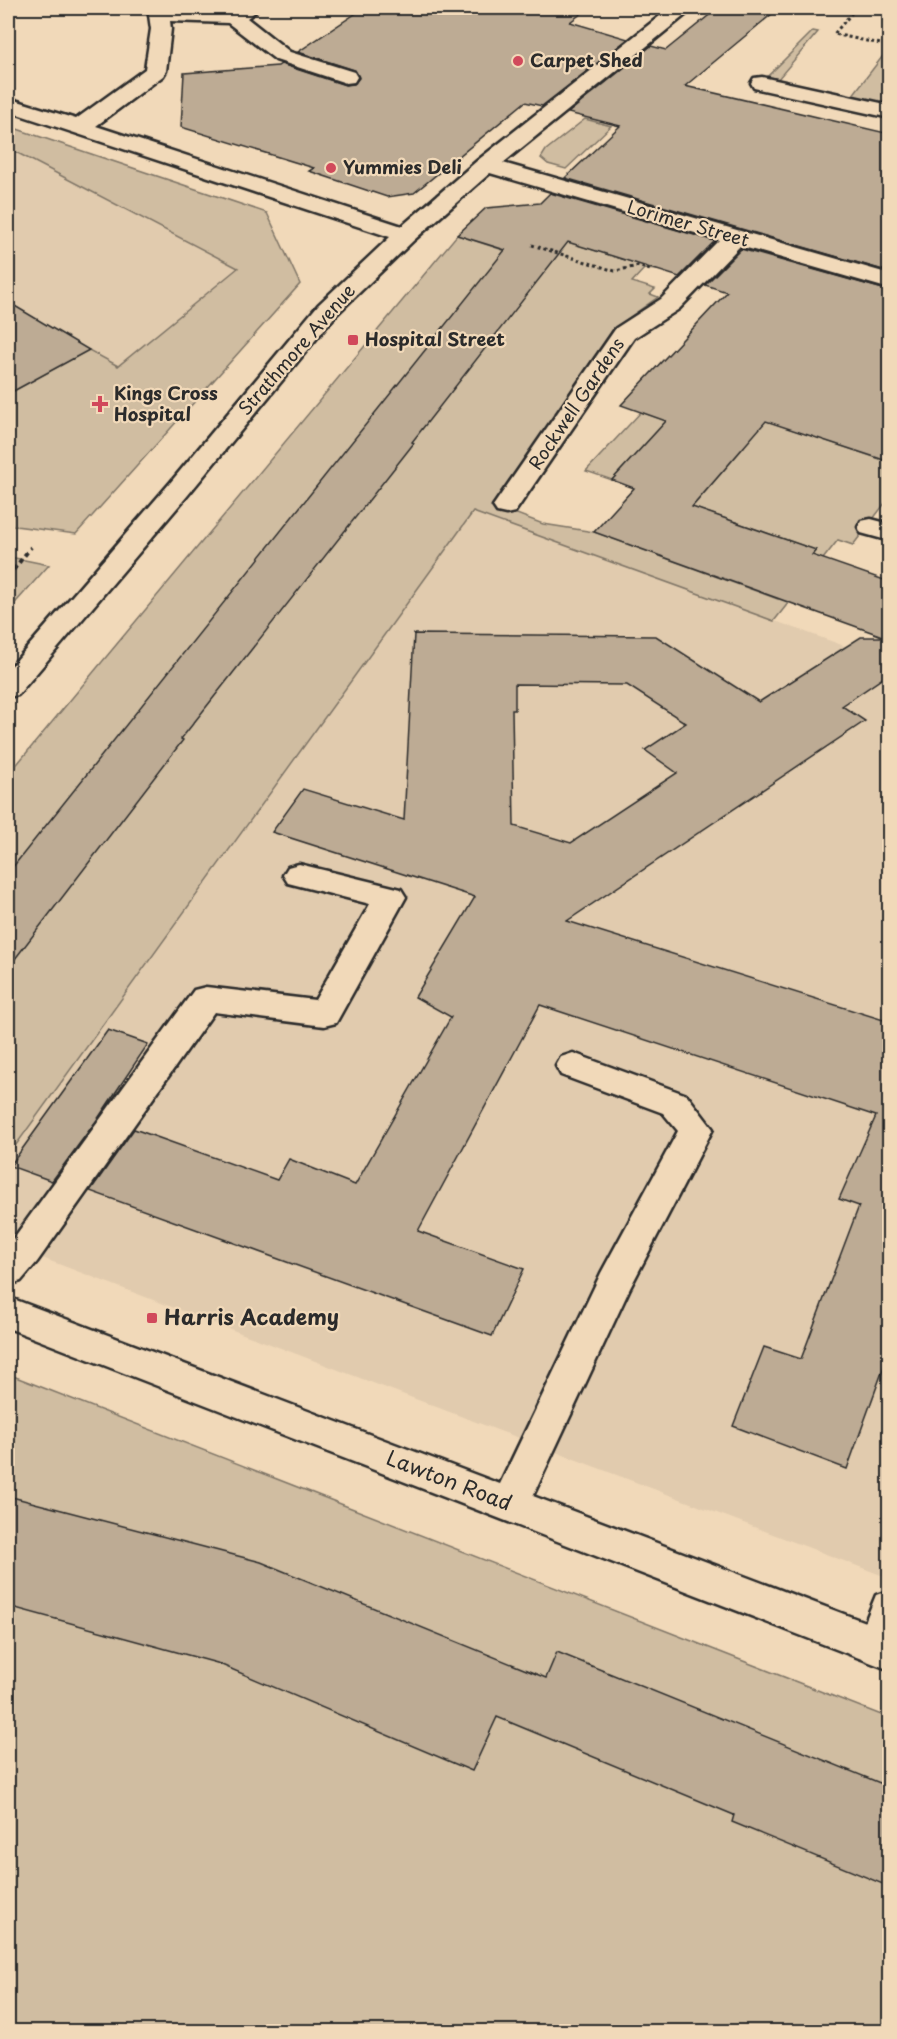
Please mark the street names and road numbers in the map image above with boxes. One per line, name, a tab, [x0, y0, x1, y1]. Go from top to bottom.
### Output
street label: Lorimer Street	[624, 192, 753, 253]
street label: Strathmore Avenue	[231, 277, 361, 421]
street label: Rockwell Gardens	[521, 332, 630, 475]
street label: Lawton Road	[382, 1441, 517, 1518]

